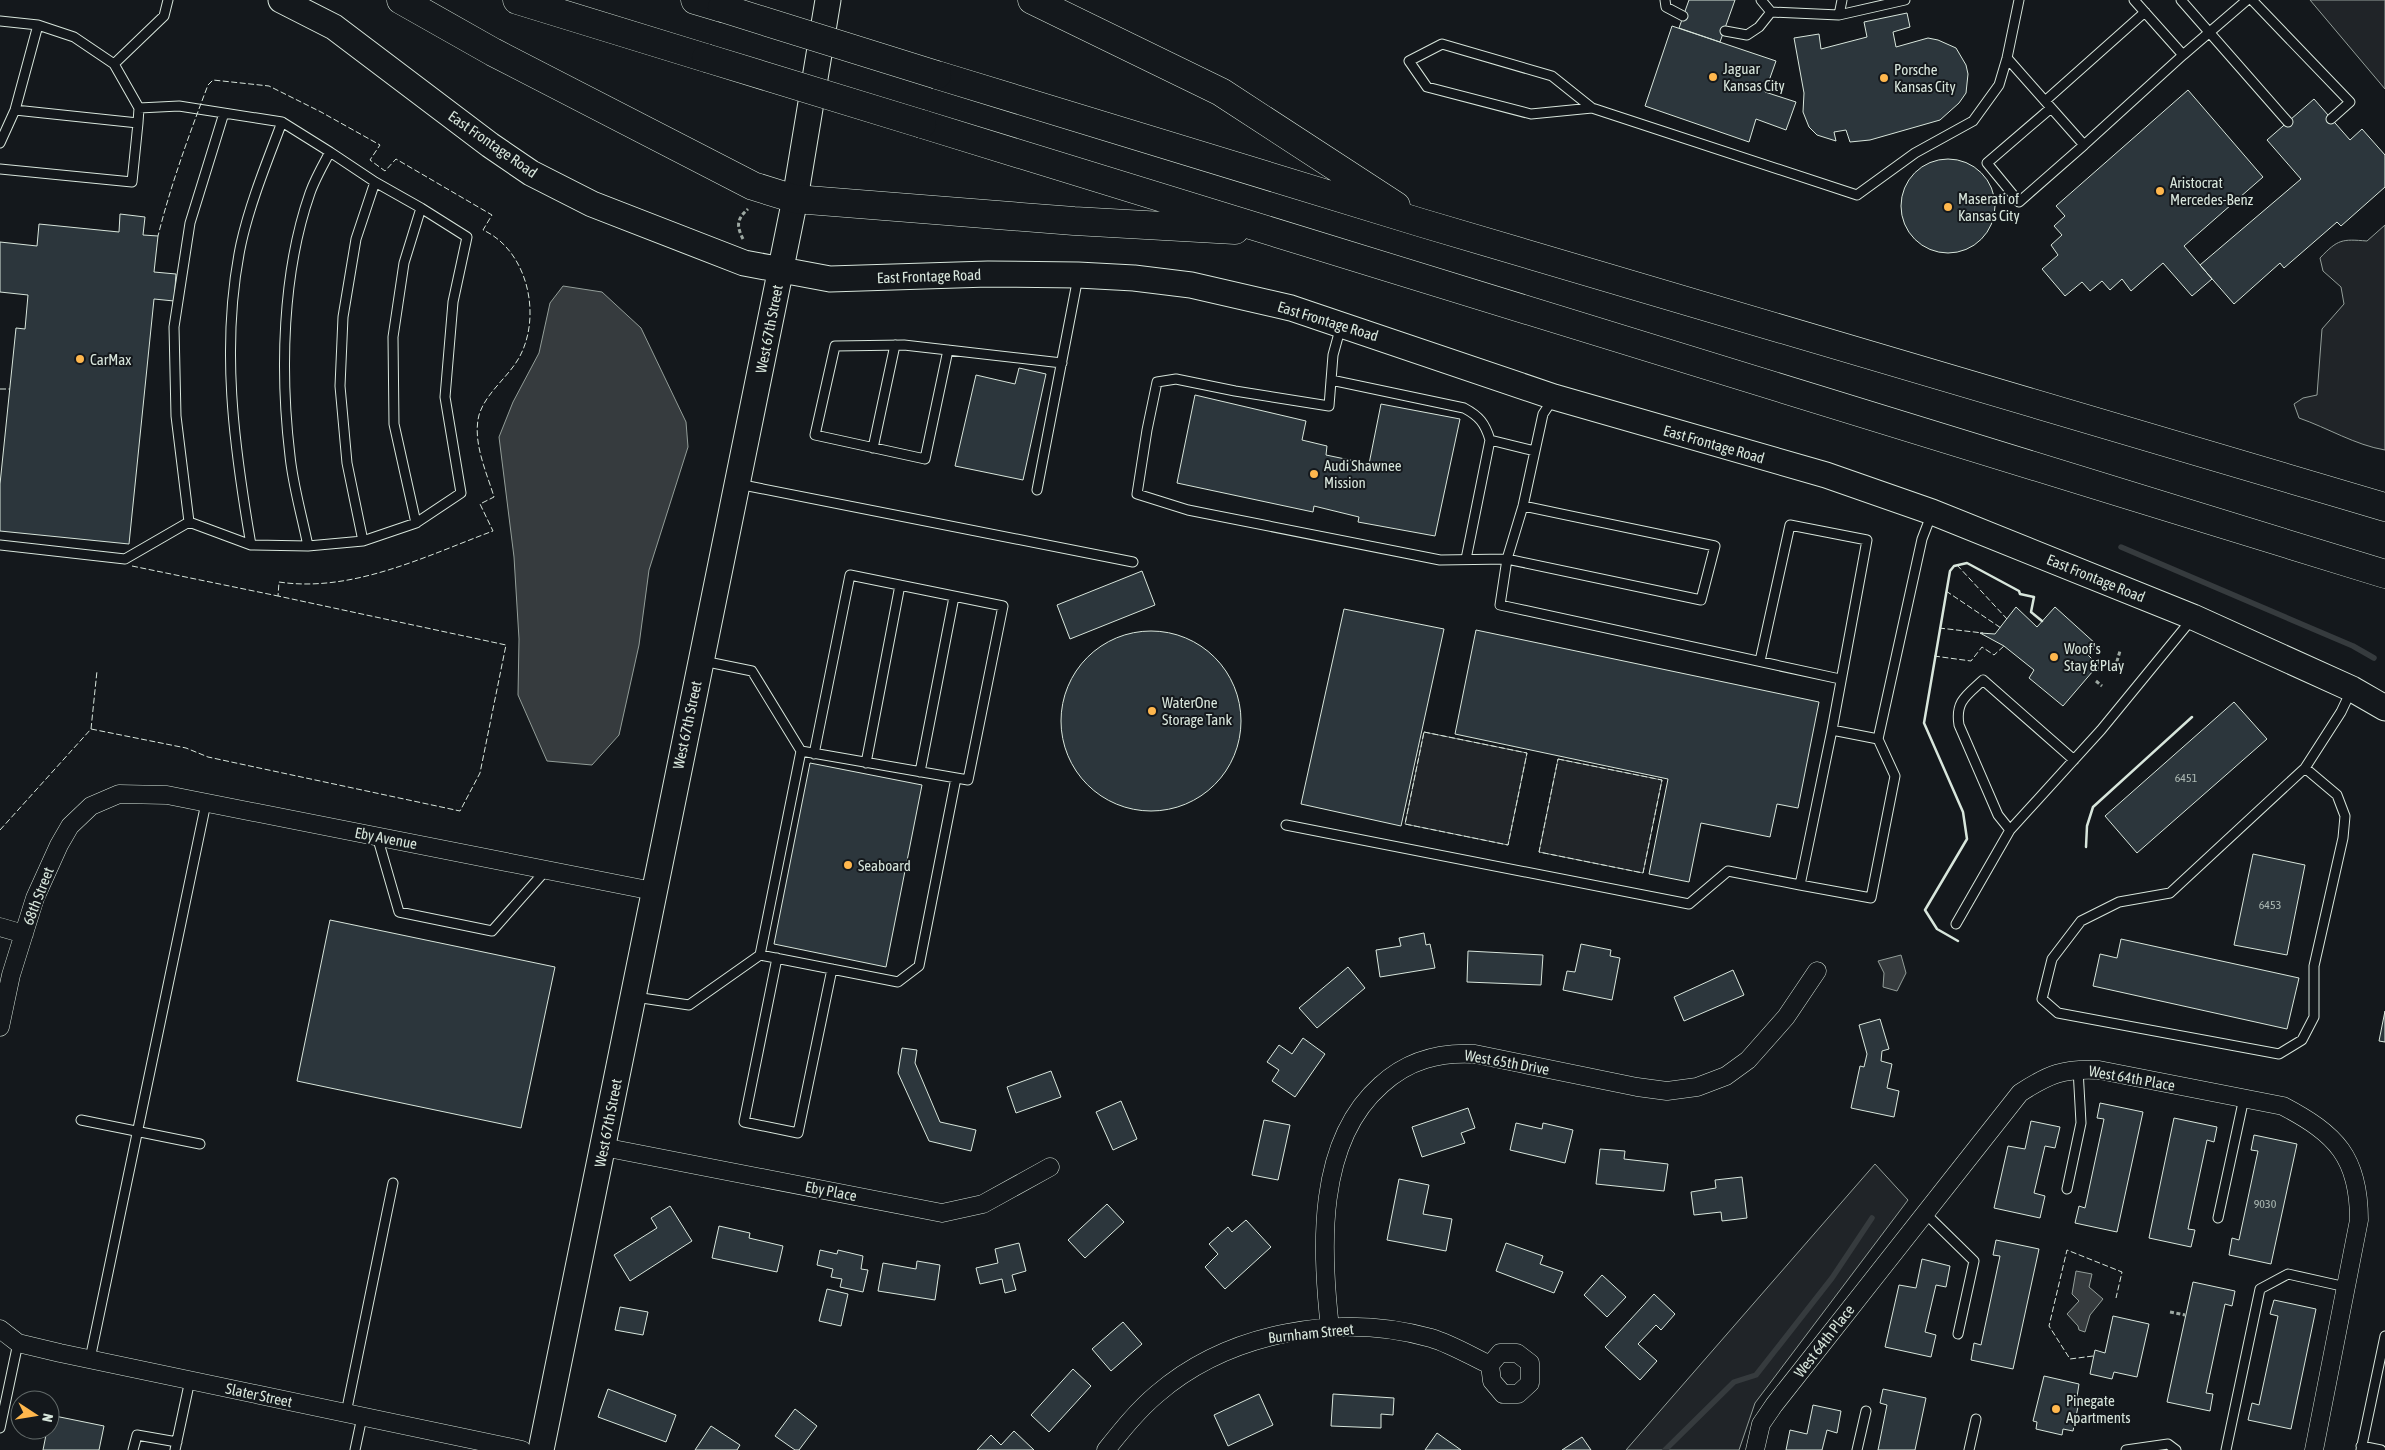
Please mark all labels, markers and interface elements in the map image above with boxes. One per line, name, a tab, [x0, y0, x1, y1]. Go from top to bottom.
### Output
place label: Jaguar Kansas City	[1723, 60, 1785, 94]
place label: Porsche Kansas City	[1894, 61, 1956, 95]
marker: Jaguar Kansas City	[1707, 71, 1719, 83]
marker: Porsche Kansas City	[1878, 72, 1890, 84]
street label: East Frontage Road	[445, 107, 541, 181]
place label: Aristocrat Mercedes-Benz	[2170, 174, 2254, 208]
marker: Aristocrat Mercedes-Benz	[2154, 185, 2166, 197]
place label: Maserati of Kansas City	[1958, 190, 2020, 224]
marker: Maserati of Kansas City	[1942, 201, 1954, 213]
street label: East Frontage Road	[876, 266, 982, 286]
street label: West 67th Street	[752, 283, 786, 375]
street label: East Frontage Road	[1276, 298, 1380, 344]
place label: CarMax	[90, 351, 131, 368]
marker: CarMax	[74, 353, 86, 365]
street label: East Frontage Road	[1661, 421, 1767, 467]
place label: Audi Shawnee Mission	[1324, 457, 1402, 491]
marker: Audi Shawnee Mission	[1308, 468, 1320, 480]
street label: East Frontage Road	[2044, 551, 2148, 605]
place label: Woof's Stay & Play	[2064, 640, 2124, 674]
marker: Woof's Stay & Play	[2048, 651, 2060, 663]
street label: West 67th Street	[669, 679, 705, 771]
place label: WaterOne Storage Tank	[1162, 694, 1232, 728]
marker: WaterOne Storage Tank	[1146, 705, 1158, 717]
house number: 6451	[2175, 771, 2198, 785]
street label: Eby Avenue	[353, 824, 419, 852]
place label: Seaboard	[858, 857, 911, 874]
marker: Seaboard	[842, 859, 854, 871]
street label: 68th Street	[19, 865, 57, 927]
house number: 6453	[2259, 898, 2281, 912]
street label: West 65th Drive	[1463, 1046, 1551, 1078]
street label: West 64th Place	[2088, 1062, 2177, 1094]
street label: West 67th Street	[591, 1077, 625, 1169]
street label: Eby Place	[804, 1178, 858, 1204]
house number: 9030	[2254, 1197, 2277, 1211]
street label: West 64th Place	[1790, 1301, 1858, 1381]
street label: Burnham Street	[1267, 1320, 1355, 1346]
street label: Slater Street	[224, 1380, 294, 1410]
north arrow	[10, 1390, 60, 1440]
place label: Pinegate Apartments	[2066, 1392, 2131, 1426]
marker: Pinegate Apartments	[2050, 1403, 2062, 1415]
text: N	[39, 1412, 56, 1423]

